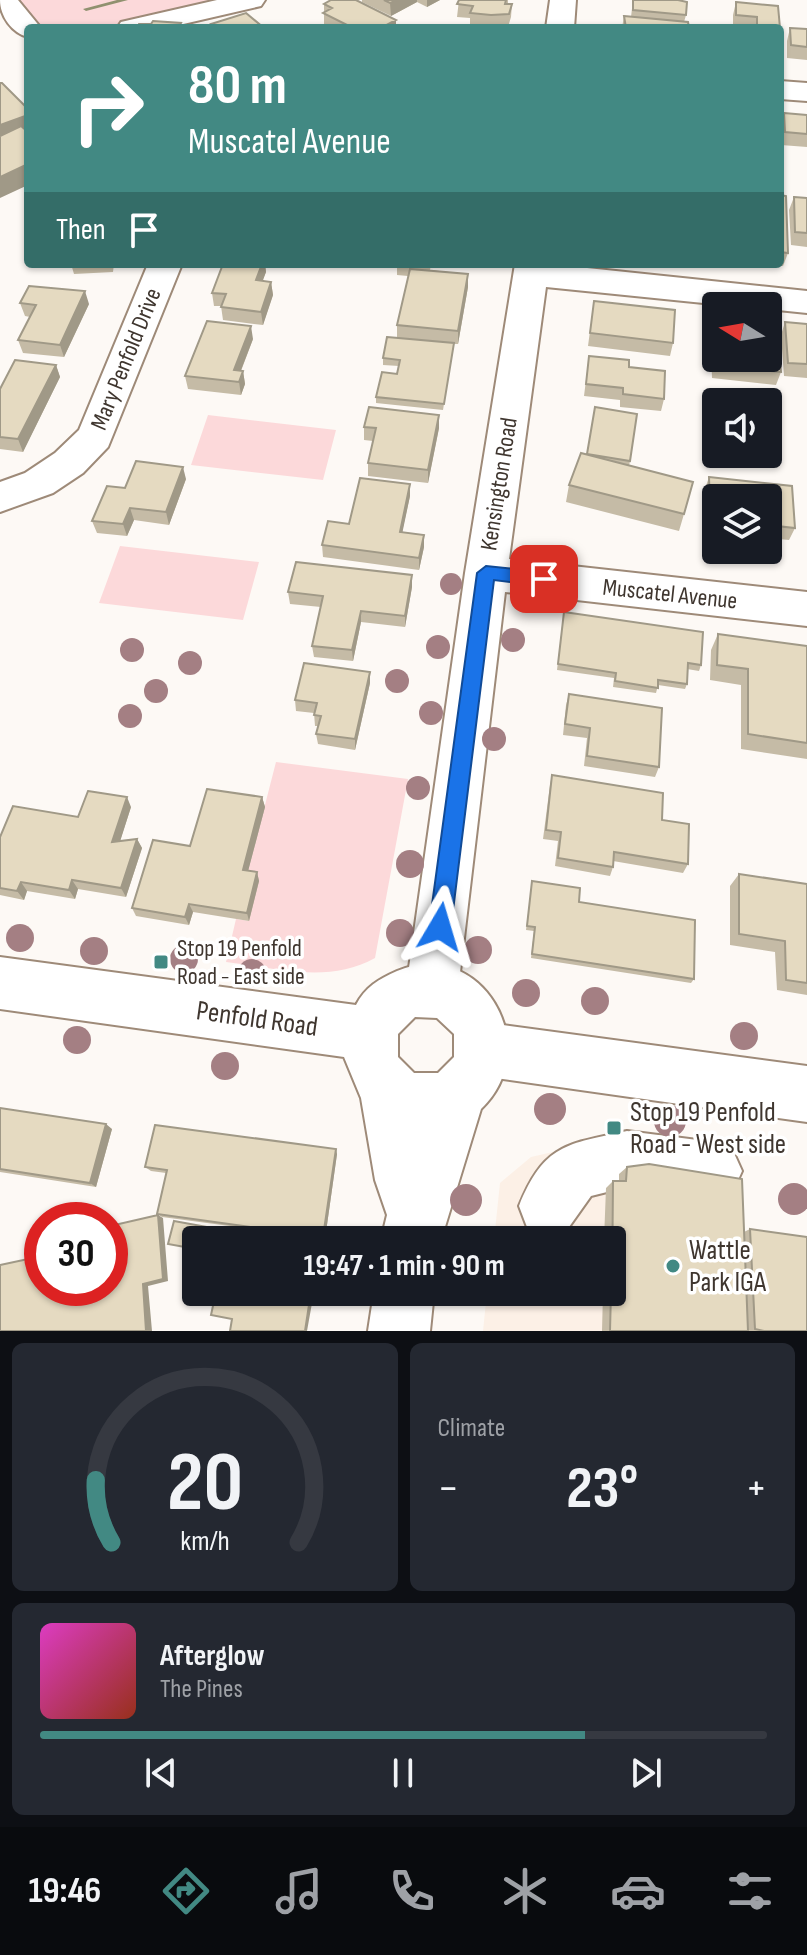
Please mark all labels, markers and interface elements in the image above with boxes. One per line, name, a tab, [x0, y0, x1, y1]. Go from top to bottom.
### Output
text: 80 m	[188, 53, 287, 120]
icon: right	[56, 56, 160, 160]
text: Muscatel Avenue	[188, 121, 391, 164]
icon: arrive	[122, 208, 166, 252]
text: Then	[56, 212, 106, 248]
street label: Mary Penfold Drive	[84, 284, 168, 434]
north arrow	[702, 292, 782, 372]
map controls	[702, 292, 782, 564]
button: sound	[702, 388, 782, 468]
street label: Kensington Road	[474, 415, 524, 553]
button: layers	[702, 484, 782, 564]
pin	[510, 545, 578, 613]
icon: arrive	[522, 557, 566, 601]
street label: Muscatel Avenue	[601, 573, 739, 615]
position arrow	[398, 885, 482, 969]
place label: Stop 19 Penfold Road - East side	[177, 934, 305, 991]
marker: Stop 19 Penfold Road - East side	[152, 953, 170, 971]
street label: Penfold Road	[194, 994, 320, 1044]
place label: Stop 19 Penfold Road - West side	[630, 1096, 786, 1161]
marker: Stop 19 Penfold Road - West side	[605, 1119, 623, 1137]
speed limit sign: 30	[24, 1202, 128, 1306]
place label: Wattle Park IGA	[689, 1234, 767, 1299]
text: 19:47 · 1 min · 90 m	[303, 1248, 505, 1284]
marker: Wattle Park IGA	[664, 1257, 682, 1275]
text: Climate	[438, 1413, 505, 1444]
text: 20	[167, 1434, 243, 1534]
text: 23°	[566, 1453, 638, 1525]
text: −	[438, 1462, 459, 1515]
text: +	[745, 1462, 767, 1515]
text: km/h	[180, 1524, 229, 1559]
text: Afterglow	[160, 1638, 265, 1674]
text: The Pines	[160, 1674, 243, 1705]
icon: previous	[139, 1751, 183, 1795]
icon: pause	[381, 1751, 425, 1795]
icon: next	[624, 1751, 668, 1795]
icon: directions	[158, 1863, 214, 1919]
icon: music	[271, 1863, 327, 1919]
icon: phone	[384, 1863, 440, 1919]
icon: climate	[497, 1863, 553, 1919]
icon: car	[610, 1863, 666, 1919]
icon: filters	[722, 1863, 778, 1919]
text: 19:46	[28, 1870, 101, 1913]

